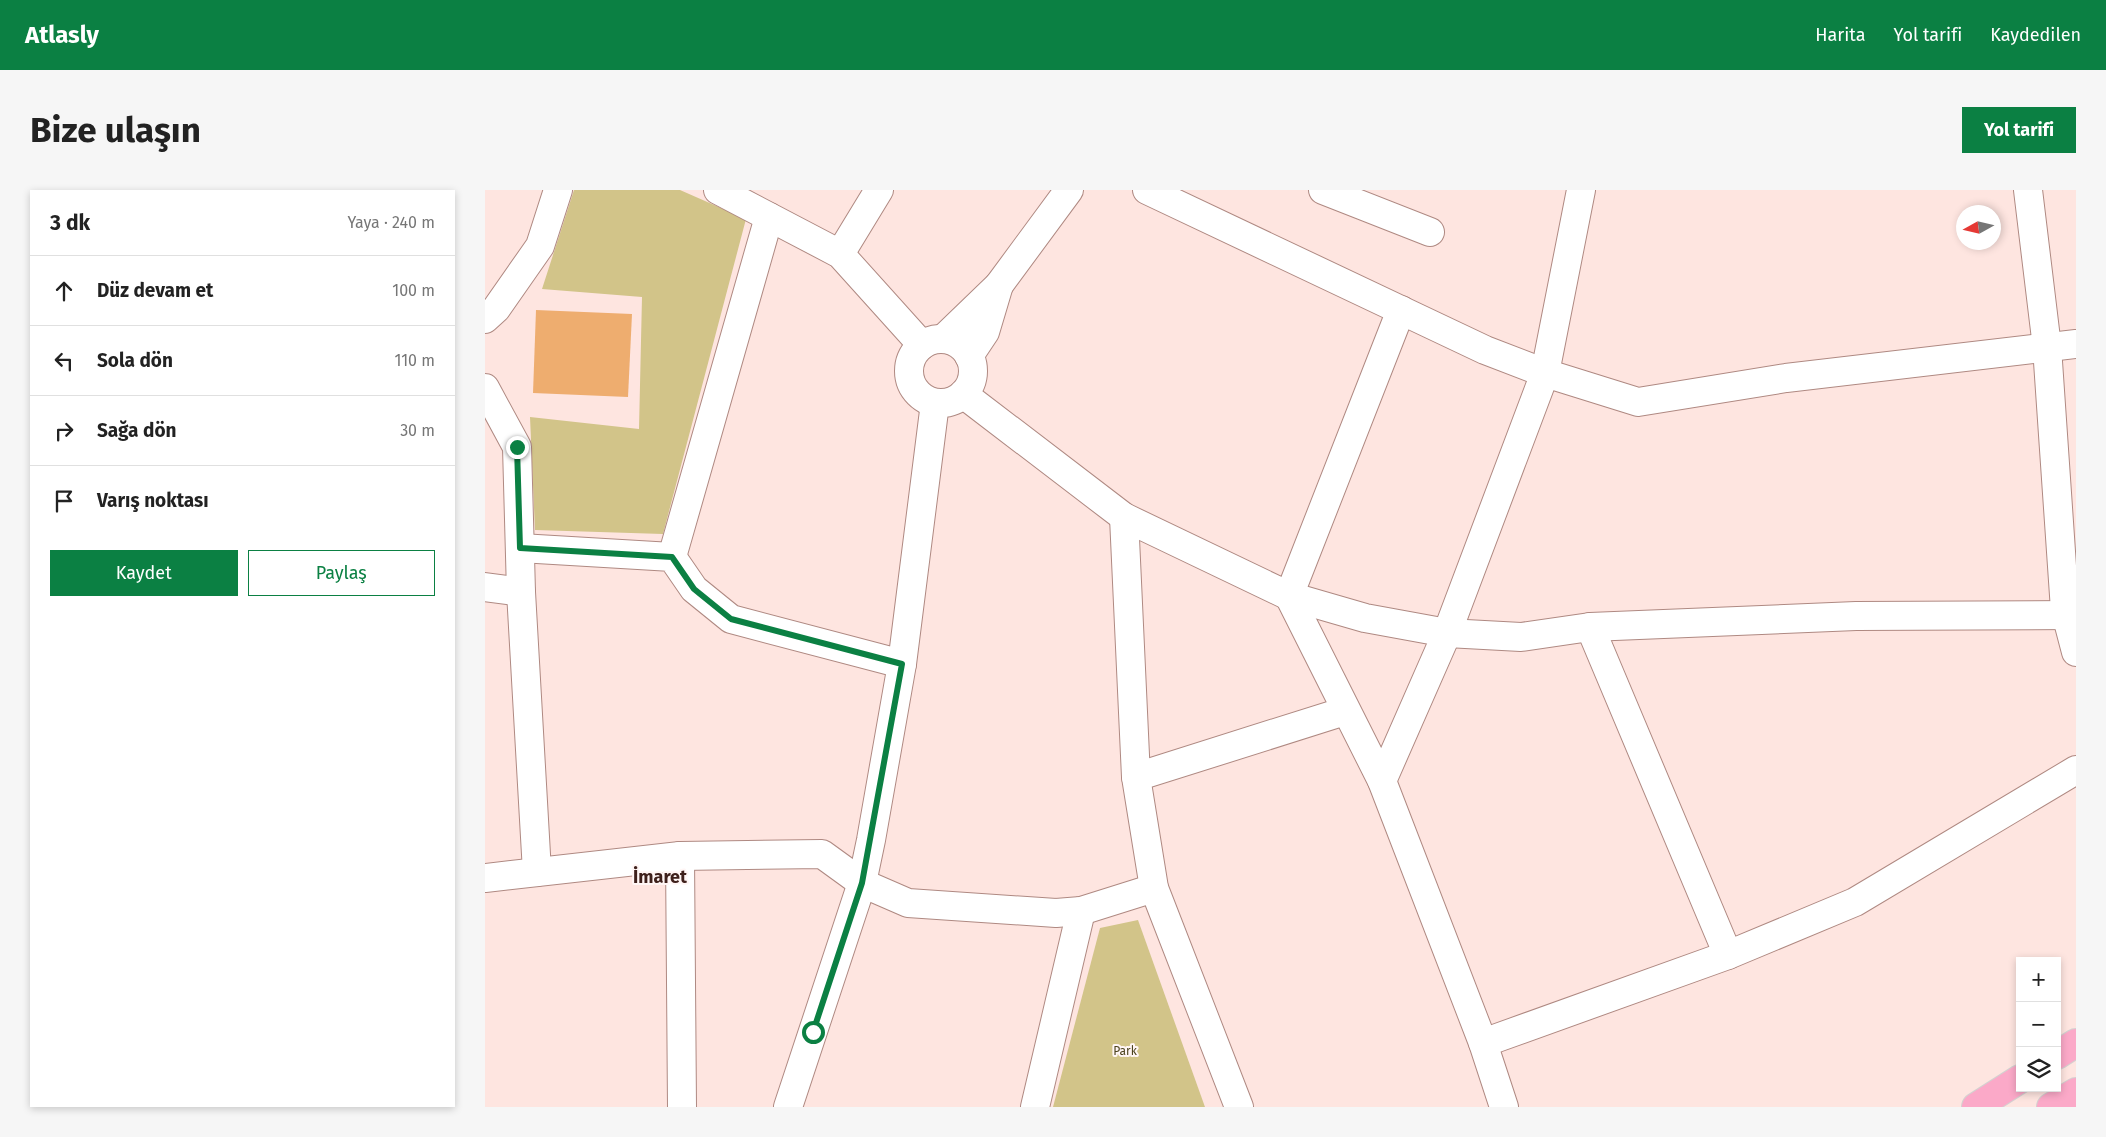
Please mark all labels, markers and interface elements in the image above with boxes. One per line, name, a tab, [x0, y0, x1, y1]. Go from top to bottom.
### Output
text: Atlasly	[25, 21, 99, 49]
text: Harita	[1815, 24, 1866, 46]
text: Yol tarifi	[1894, 24, 1962, 46]
text: Kaydedilen	[1990, 24, 2081, 46]
button: Yol tarifi	[1962, 107, 2076, 153]
text: Bize ulaşın	[30, 109, 201, 151]
north arrow	[1956, 205, 2001, 250]
text: 3 dk	[50, 210, 90, 236]
text: Yaya · 240 m	[347, 213, 435, 232]
icon: ahead	[50, 277, 78, 305]
text: Düz devam et	[97, 279, 213, 302]
text: 100 m	[392, 281, 435, 300]
icon: left	[50, 347, 78, 375]
text: Sola dön	[97, 349, 173, 372]
text: 110 m	[394, 351, 435, 370]
icon: right	[50, 417, 78, 445]
text: Sağa dön	[97, 419, 177, 442]
text: 30 m	[400, 421, 435, 440]
route end	[506, 436, 529, 459]
icon: arrive	[50, 487, 78, 515]
text: Varış noktası	[97, 489, 209, 512]
button: Kaydet	[50, 550, 238, 596]
button: Paylaş	[248, 550, 435, 596]
district label: İmaret	[633, 866, 688, 888]
map controls	[2016, 957, 2061, 1092]
button: +	[2016, 957, 2061, 1002]
button: −	[2016, 1002, 2061, 1047]
route start	[802, 1021, 825, 1044]
park label: Park	[1113, 1044, 1138, 1058]
button: layers	[2016, 1047, 2061, 1092]

